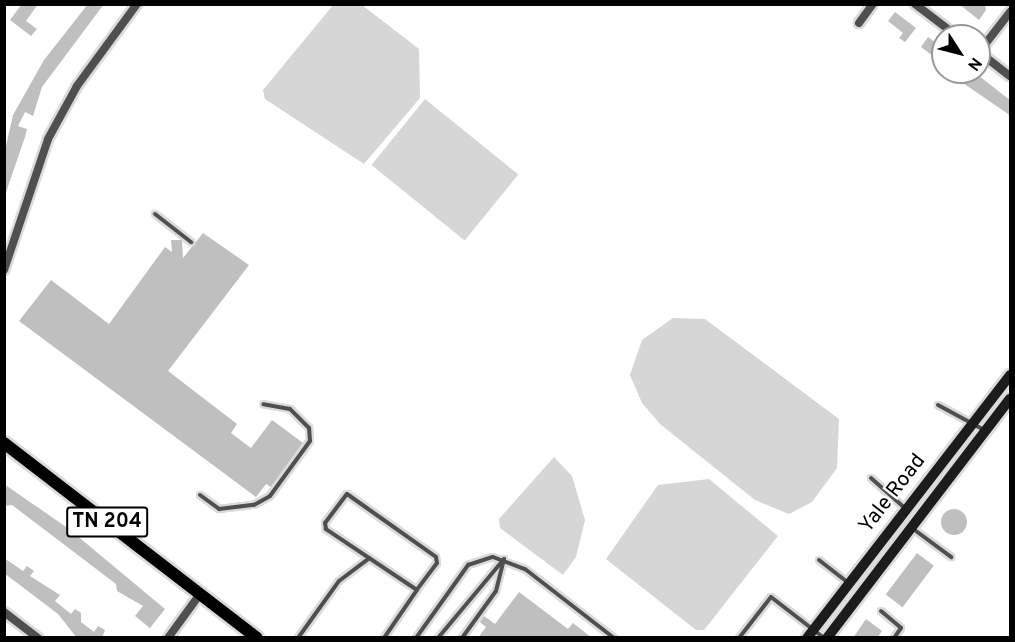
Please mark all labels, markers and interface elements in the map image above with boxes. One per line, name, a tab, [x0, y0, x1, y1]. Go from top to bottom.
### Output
north arrow	[931, 24, 991, 84]
text: N	[962, 53, 985, 74]
street label: Yale Road	[854, 449, 932, 539]
road number: TN 204	[65, 505, 149, 539]

